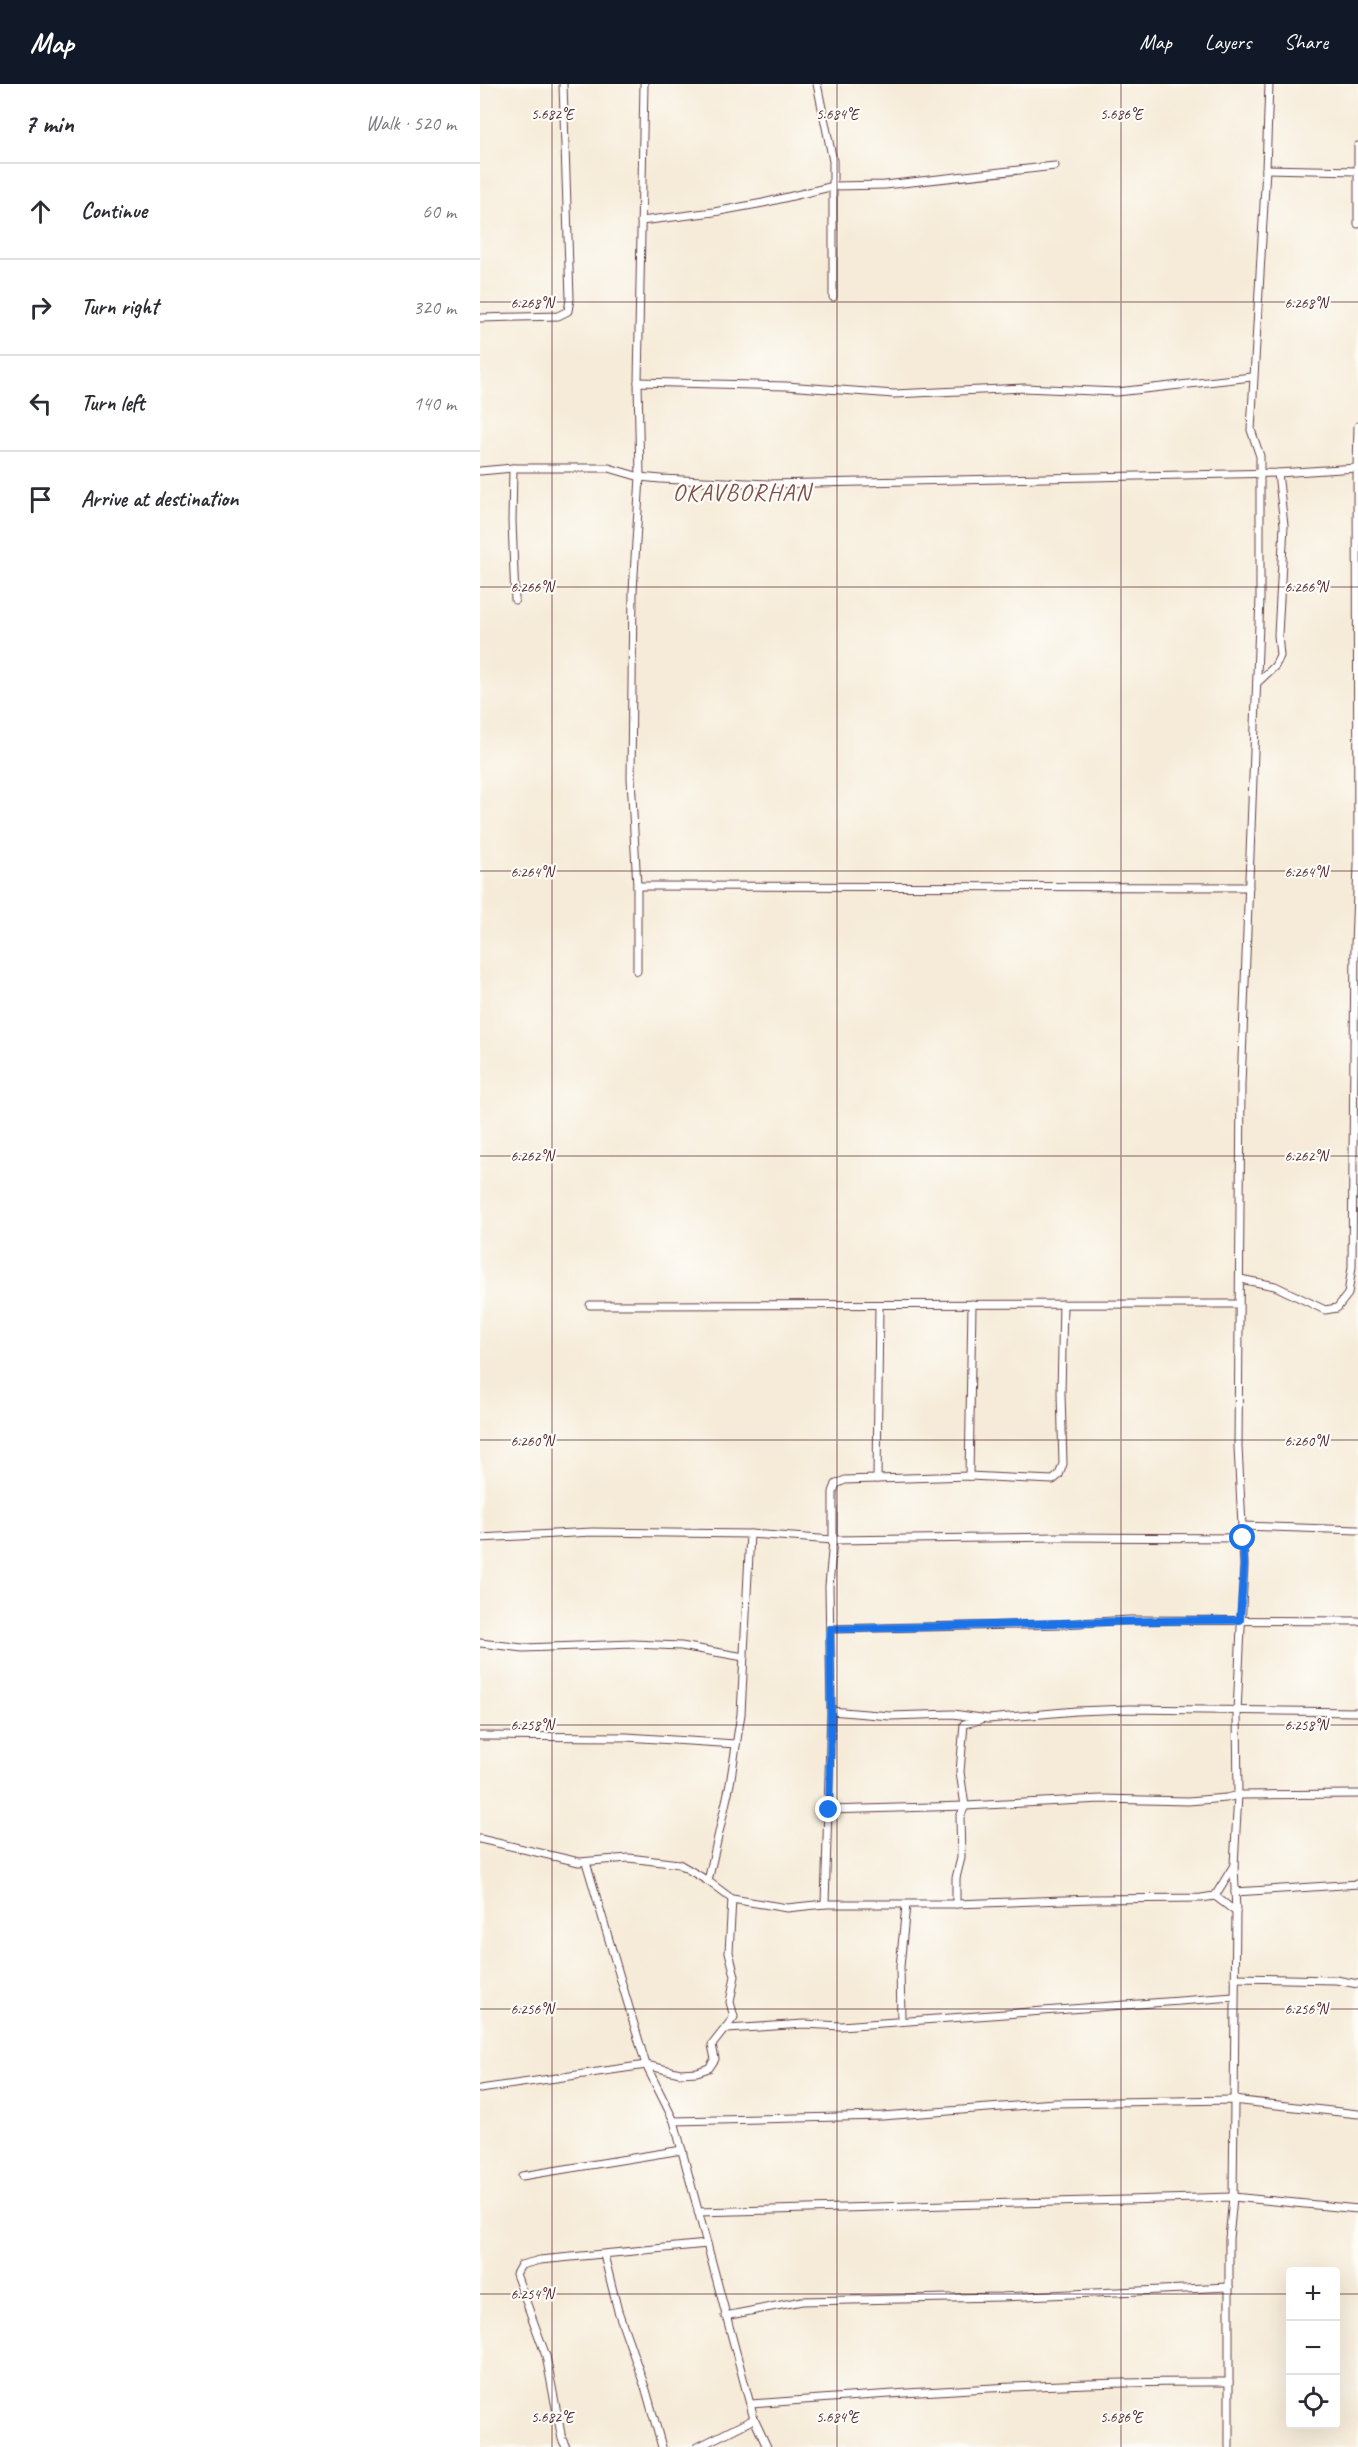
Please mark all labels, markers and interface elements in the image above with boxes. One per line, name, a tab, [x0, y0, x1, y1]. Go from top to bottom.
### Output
text: Map	[30, 25, 73, 60]
text: Map	[1139, 29, 1172, 55]
text: Layers	[1205, 29, 1251, 55]
text: Share	[1284, 29, 1328, 55]
text: 5.682°E	[531, 105, 575, 124]
text: 5.684°E	[816, 105, 860, 124]
text: 5.686°E	[1100, 105, 1144, 124]
text: 7 min	[24, 107, 74, 140]
text: Walk · 520 m	[366, 111, 456, 136]
icon: ahead	[24, 195, 57, 228]
text: Continue	[81, 197, 147, 225]
text: 60 m	[422, 199, 456, 224]
icon: right	[24, 291, 57, 324]
text: Turn right	[81, 293, 158, 321]
text: 6.268°N	[510, 294, 557, 313]
text: 6.268°N	[1284, 294, 1331, 313]
text: 320 m	[413, 295, 456, 320]
icon: left	[24, 387, 57, 420]
text: Turn left	[81, 389, 145, 417]
text: 140 m	[413, 391, 456, 416]
district label: OKAVBORHAN	[673, 477, 814, 507]
icon: arrive	[24, 483, 57, 516]
text: Arrive at destination	[81, 485, 238, 513]
text: 6.266°N	[510, 578, 557, 597]
text: 6.266°N	[1284, 578, 1331, 597]
text: 6.264°N	[510, 863, 557, 882]
text: 6.264°N	[1284, 863, 1331, 882]
text: 6.262°N	[510, 1147, 557, 1166]
text: 6.262°N	[1284, 1147, 1331, 1166]
text: 6.260°N	[510, 1432, 557, 1451]
text: 6.260°N	[1284, 1432, 1331, 1451]
route start	[1229, 1524, 1255, 1550]
text: 6.258°N	[510, 1716, 557, 1735]
text: 6.258°N	[1284, 1716, 1331, 1735]
route end	[815, 1796, 841, 1822]
text: 6.256°N	[510, 2000, 557, 2019]
text: 6.256°N	[1284, 2000, 1331, 2019]
map controls	[1286, 2267, 1340, 2429]
button: +	[1286, 2267, 1340, 2321]
text: 6.254°N	[510, 2285, 557, 2304]
button: −	[1286, 2321, 1340, 2375]
button: locate	[1286, 2375, 1340, 2429]
text: 5.682°E	[531, 2408, 575, 2427]
text: 5.684°E	[816, 2408, 860, 2427]
text: 5.686°E	[1100, 2408, 1144, 2427]

